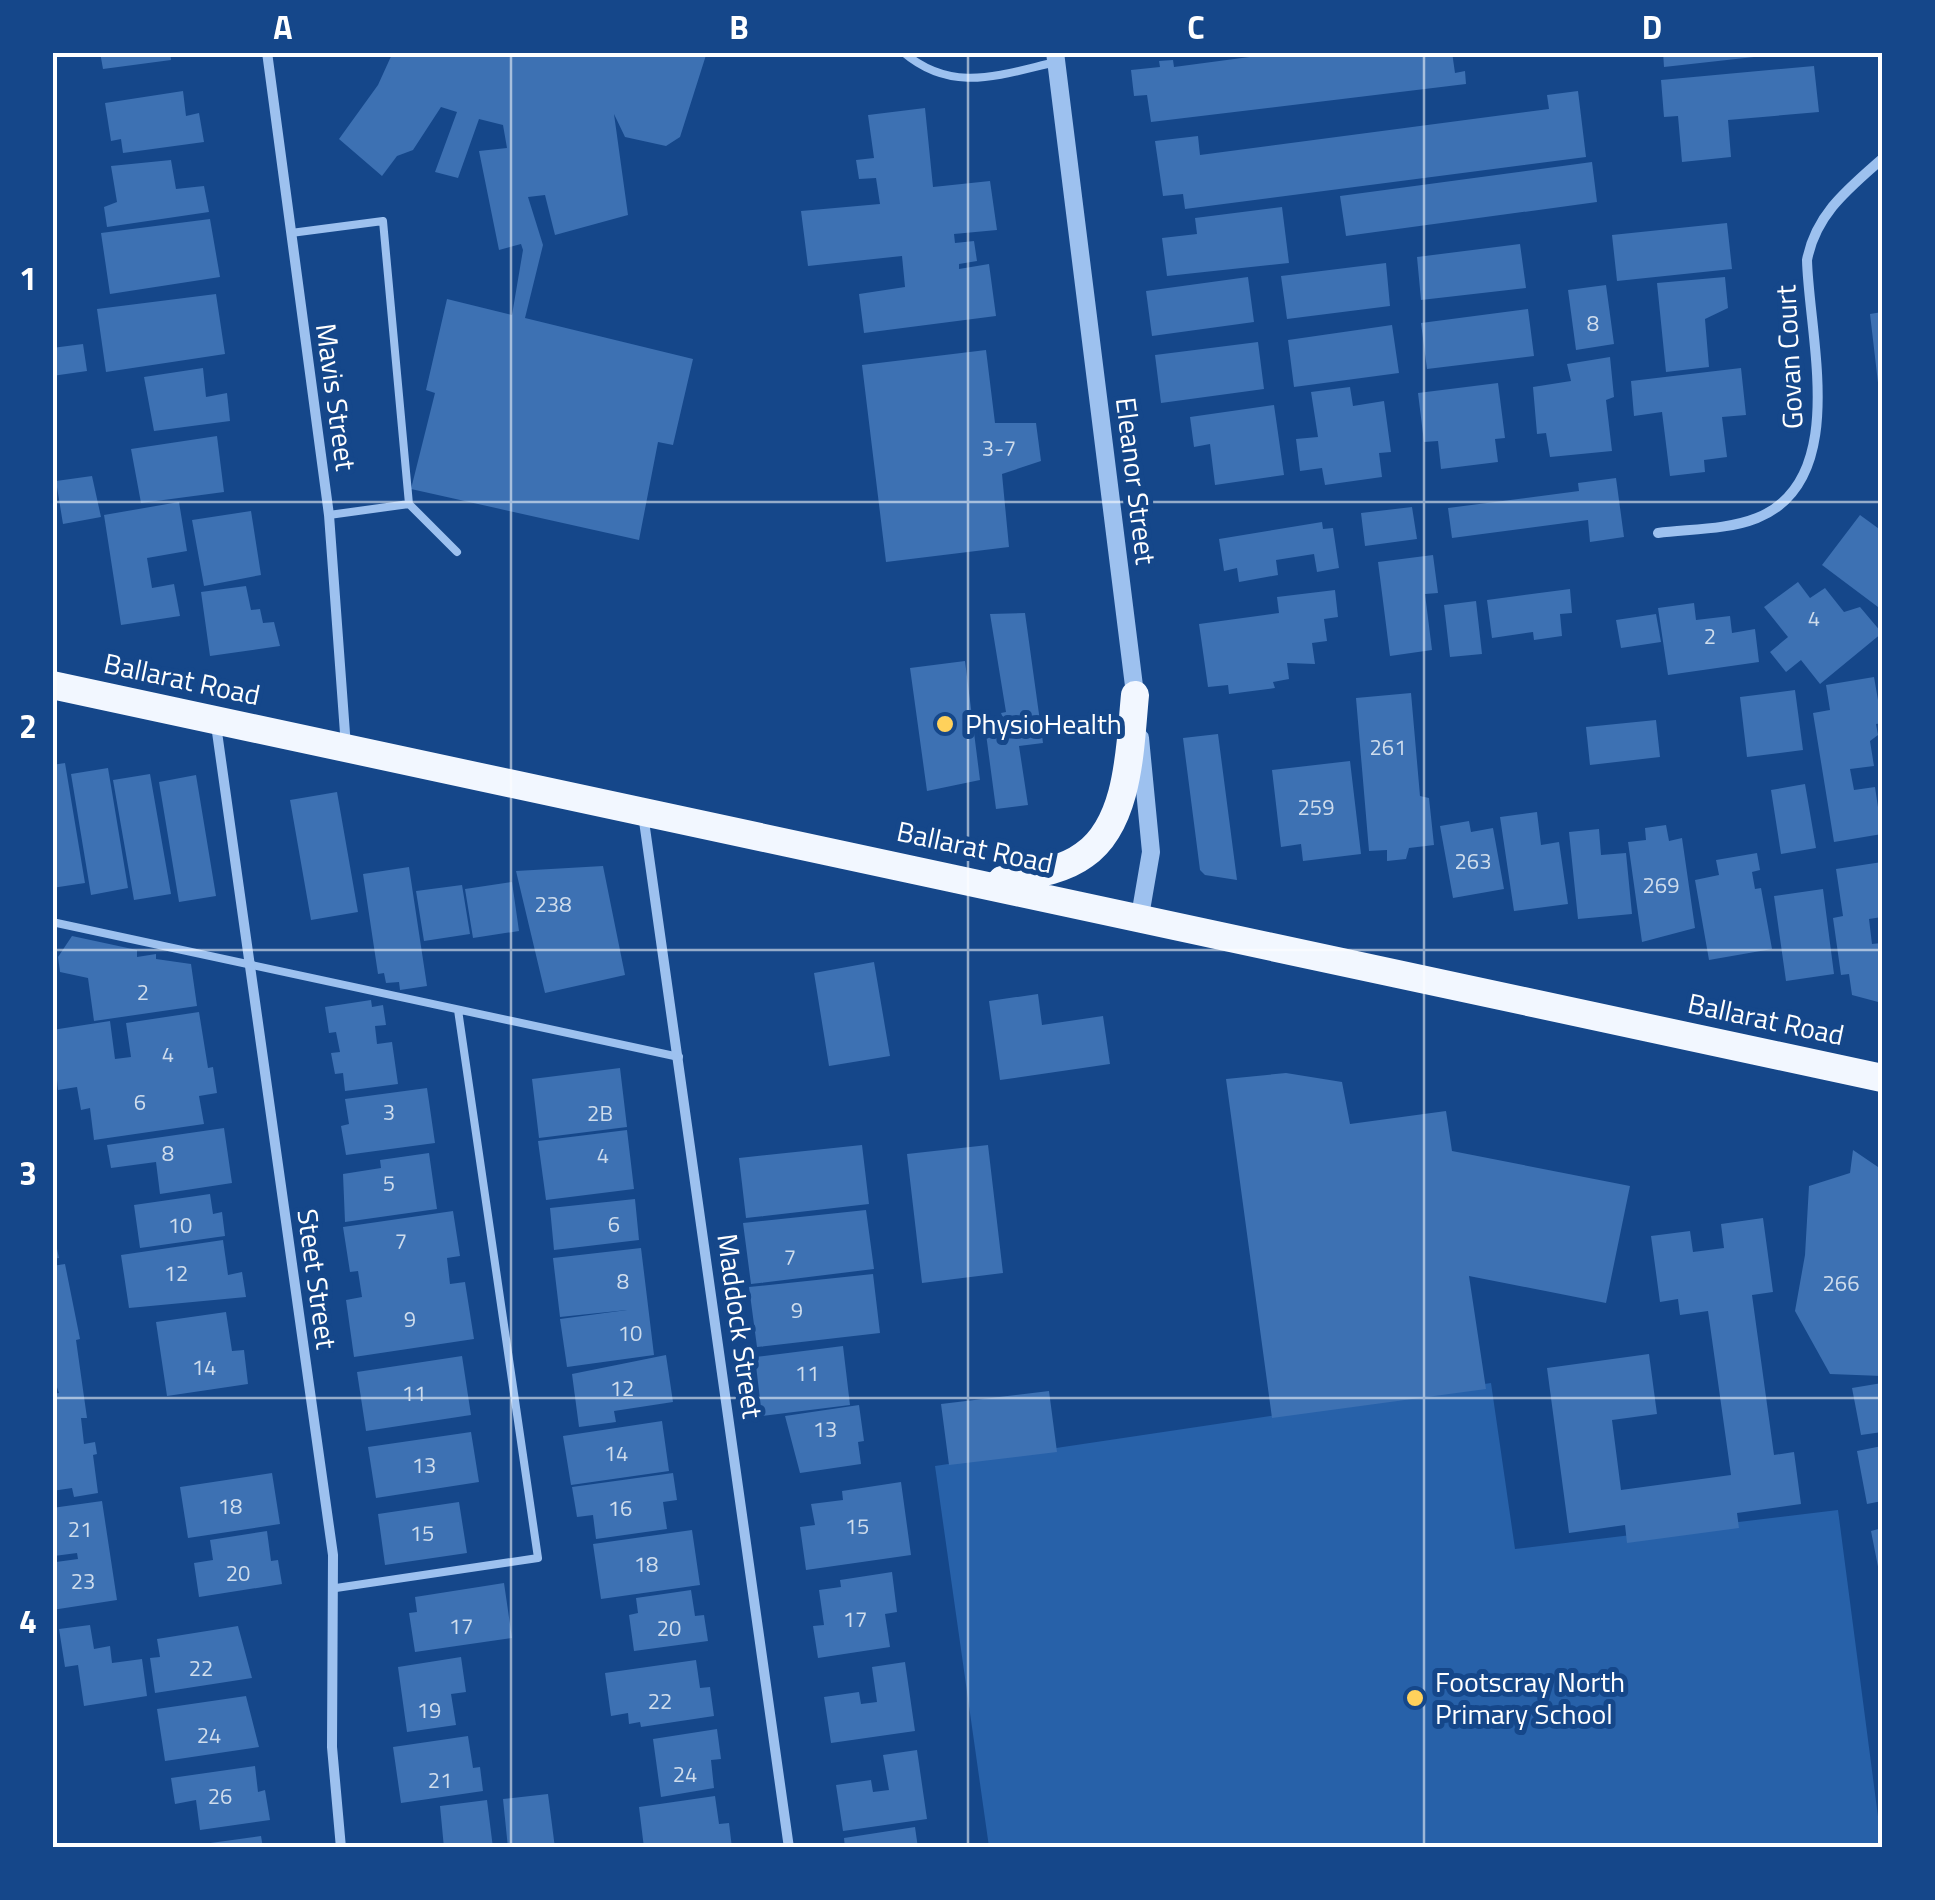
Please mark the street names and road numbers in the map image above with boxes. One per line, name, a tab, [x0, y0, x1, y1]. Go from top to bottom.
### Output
street label: Govan Court	[1763, 284, 1814, 430]
street label: Mavis Street	[305, 320, 368, 474]
street label: Eleanor Street	[1105, 395, 1168, 567]
street label: Ballarat Road	[100, 641, 264, 716]
street label: Ballarat Road	[893, 809, 1057, 884]
street label: Ballarat Road	[1684, 981, 1848, 1056]
street label: Steet Street	[286, 1206, 349, 1352]
street label: Maddock Street	[706, 1231, 775, 1421]

